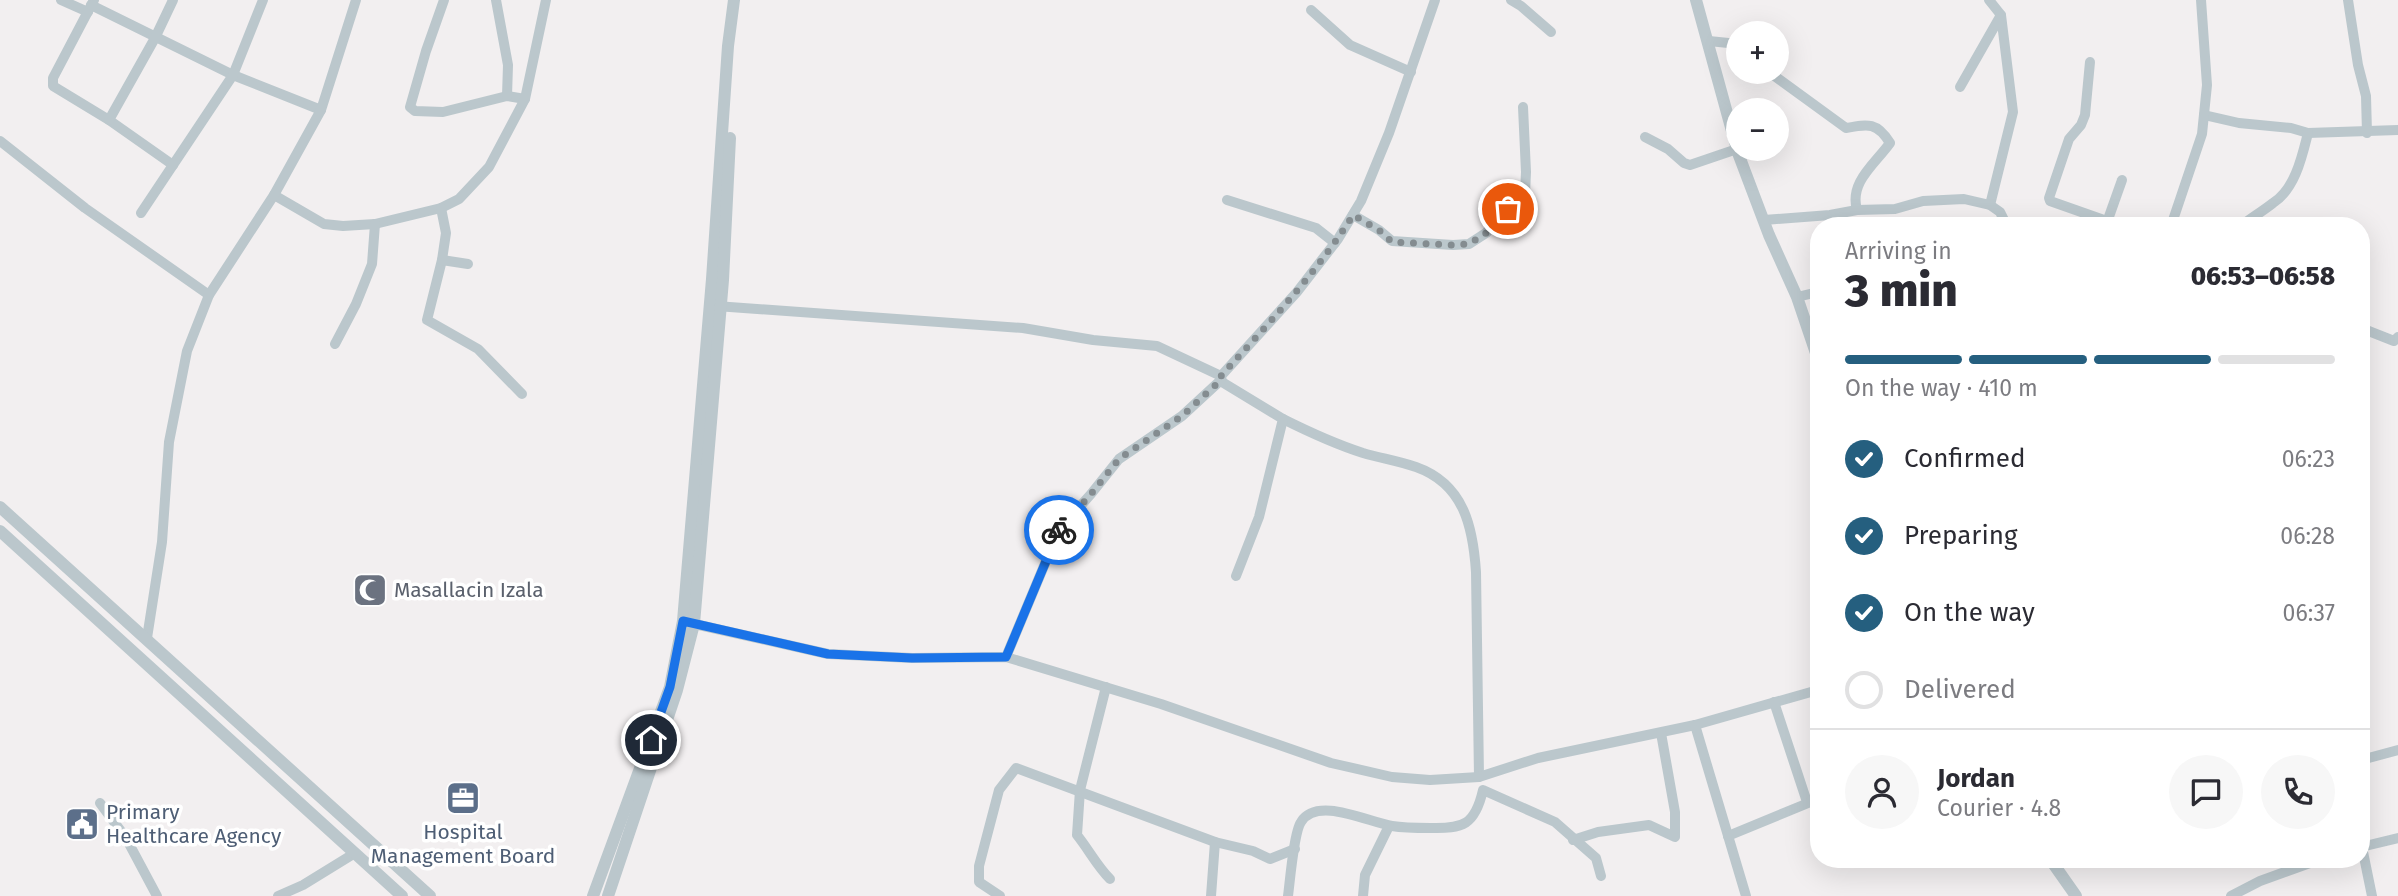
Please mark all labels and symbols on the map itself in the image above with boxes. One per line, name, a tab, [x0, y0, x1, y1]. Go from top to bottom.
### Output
pin	[1478, 179, 1538, 239]
courier	[1024, 495, 1094, 565]
mosque icon: Masallacin Izala	[351, 571, 389, 609]
place label: Masallacin Izala	[394, 577, 544, 603]
pin	[621, 710, 681, 770]
office icon: Hospital Management Board	[444, 779, 482, 817]
place label: Primary Healthcare Agency	[106, 799, 282, 849]
public building icon: Primary Healthcare Agency	[63, 805, 101, 843]
place label: Hospital Management Board	[371, 819, 555, 869]

